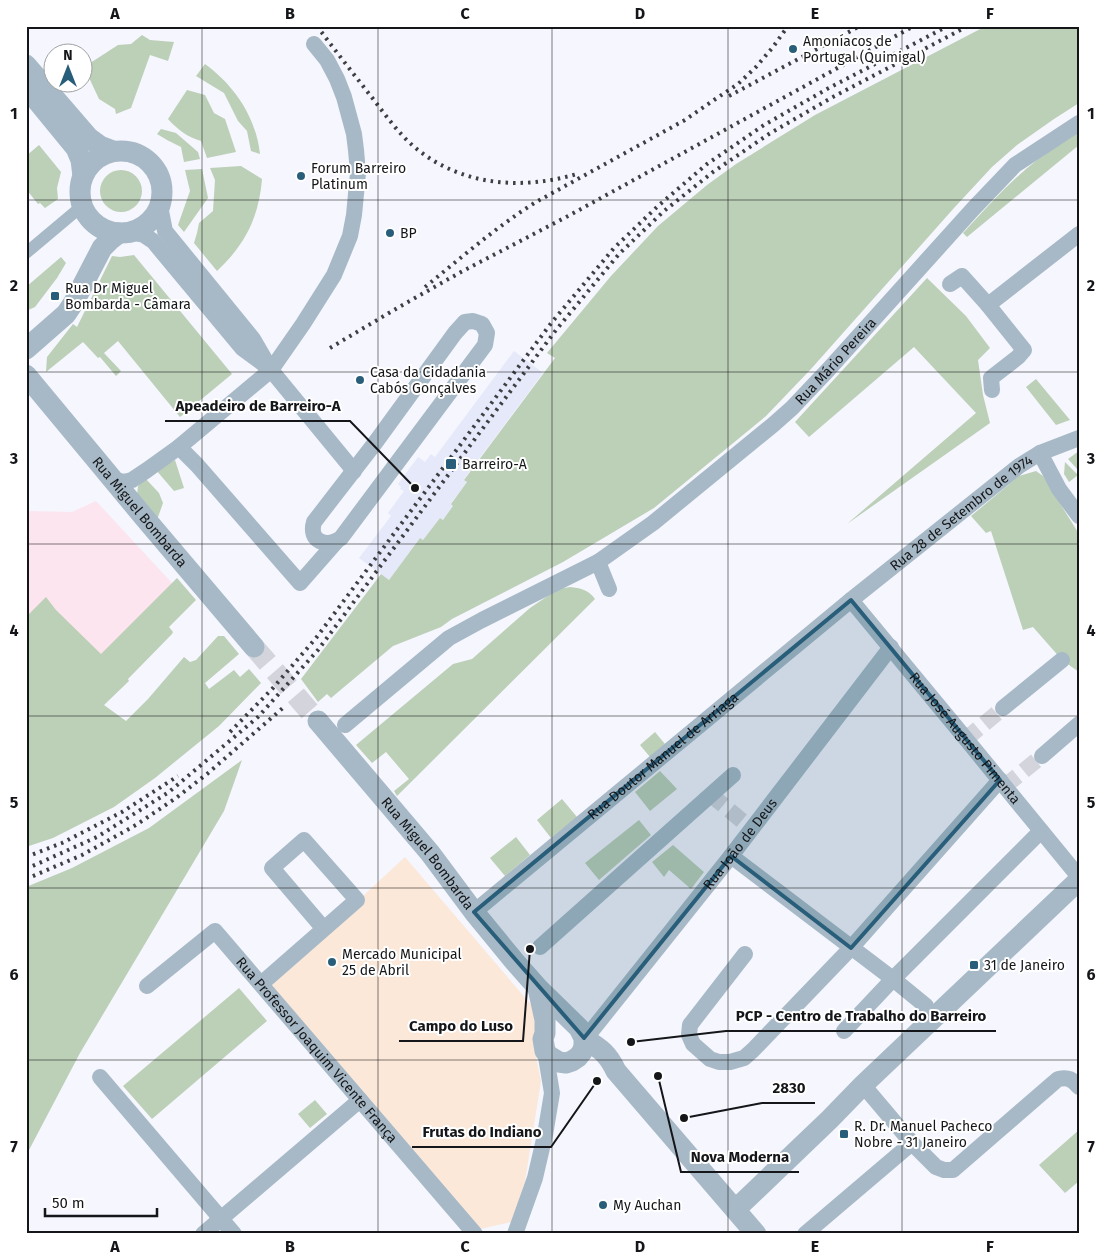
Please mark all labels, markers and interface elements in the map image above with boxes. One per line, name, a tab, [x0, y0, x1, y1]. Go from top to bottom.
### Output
text: A	[109, 4, 120, 23]
text: B	[285, 4, 295, 23]
text: C	[460, 4, 470, 23]
text: D	[635, 4, 645, 23]
text: E	[811, 4, 819, 23]
text: F	[986, 4, 994, 23]
place label: Amoníacos de Portugal (Quimigal)	[803, 33, 925, 66]
north arrow	[42, 42, 92, 92]
marker: Amoníacos de Portugal (Quimigal)	[787, 43, 799, 55]
text: N	[63, 47, 73, 64]
text: 1	[10, 104, 18, 123]
text: 1	[1087, 104, 1095, 123]
place label: Forum Barreiro Platinum	[311, 160, 406, 193]
marker: Forum Barreiro Platinum	[295, 170, 307, 182]
place label: BP	[400, 225, 417, 242]
marker: BP	[384, 227, 396, 239]
text: 2	[10, 276, 18, 295]
text: 2	[1087, 276, 1095, 295]
place label: Rua Dr Miguel Bombarda - Câmara	[65, 280, 191, 313]
marker: Rua Dr Miguel Bombarda - Câmara	[49, 290, 61, 302]
street label: Rua Mário Pereira	[791, 314, 880, 408]
place label: Casa da Cidadania Cabós Gonçalves	[370, 364, 486, 397]
marker: Casa da Cidadania Cabós Gonçalves	[354, 374, 366, 386]
callout: Apeadeiro de Barreiro-A	[165, 391, 350, 421]
text: Apeadeiro de Barreiro-A	[174, 397, 342, 415]
text: 3	[9, 449, 18, 468]
text: 3	[1086, 449, 1095, 468]
street label: Rua 28 de Setembro de 1974	[886, 451, 1036, 574]
street label: Rua Miguel Bombarda	[89, 453, 191, 571]
place label: Barreiro-A	[462, 456, 527, 473]
marker: Barreiro-A	[444, 457, 458, 471]
text: 4	[9, 621, 19, 640]
text: 4	[1086, 621, 1096, 640]
street label: Rua José Augusto Pimenta	[906, 669, 1024, 807]
street label: Rua Doutor Manuel de Arriaga	[584, 688, 742, 823]
text: 5	[10, 793, 19, 812]
text: 5	[1087, 793, 1096, 812]
street label: Rua Miguel Bombarda	[378, 794, 478, 913]
street label: Rua João de Deus	[699, 795, 781, 893]
place label: Mercado Municipal 25 de Abril	[342, 946, 462, 979]
street label: Rua Professor Joaquim Vicente França	[233, 953, 401, 1146]
marker: Mercado Municipal 25 de Abril	[326, 956, 338, 968]
place label: 31 de Janeiro	[984, 957, 1065, 974]
marker: 31 de Janeiro	[968, 959, 980, 971]
text: 6	[9, 965, 19, 984]
text: 6	[1086, 965, 1096, 984]
callout: PCP - Centro de Trabalho do Barreiro	[726, 1001, 996, 1031]
text: PCP - Centro de Trabalho do Barreiro	[736, 1007, 986, 1025]
callout: Campo do Luso	[399, 1011, 523, 1041]
text: Campo do Luso	[409, 1017, 513, 1035]
callout: 2830	[762, 1073, 815, 1103]
text: 2830	[772, 1079, 806, 1097]
callout: Frutas do Indiano	[412, 1117, 551, 1147]
place label: R. Dr. Manuel Pacheco Nobre - 31 Janeiro	[854, 1118, 992, 1151]
text: Frutas do Indiano	[422, 1123, 542, 1141]
marker: R. Dr. Manuel Pacheco Nobre - 31 Janeiro	[838, 1128, 850, 1140]
text: 7	[10, 1137, 18, 1156]
text: 7	[1087, 1137, 1095, 1156]
callout: Nova Moderna	[681, 1142, 799, 1172]
text: Nova Moderna	[691, 1148, 789, 1166]
scale bar	[45, 1185, 158, 1217]
text: 50 m	[52, 1194, 85, 1212]
place label: My Auchan	[613, 1197, 681, 1214]
marker: My Auchan	[597, 1199, 609, 1211]
text: A	[109, 1237, 120, 1256]
text: B	[285, 1237, 295, 1256]
text: C	[460, 1237, 470, 1256]
text: D	[635, 1237, 645, 1256]
text: E	[811, 1237, 819, 1256]
text: F	[986, 1237, 994, 1256]

